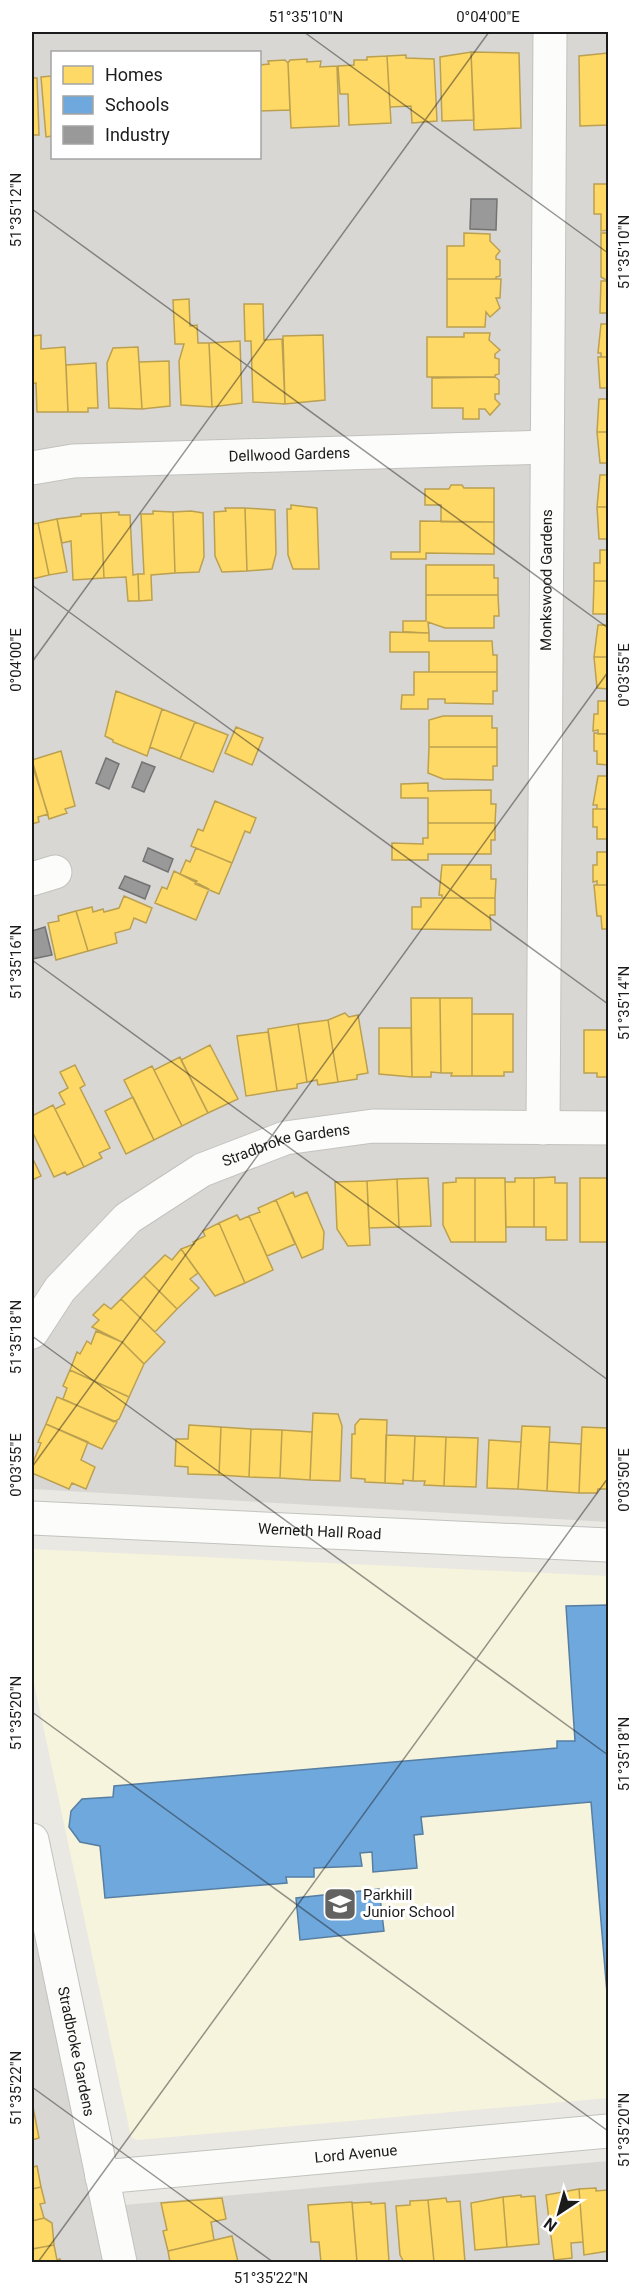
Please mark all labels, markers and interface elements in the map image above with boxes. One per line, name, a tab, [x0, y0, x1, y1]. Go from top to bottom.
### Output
text: 51°35'10"N	[269, 8, 343, 26]
text: 0°04'00"E	[456, 8, 520, 26]
legend	[51, 51, 261, 159]
text: Homes	[105, 64, 163, 85]
text: Schools	[105, 94, 169, 115]
text: Industry	[105, 124, 170, 145]
text: 51°35'12"N	[7, 173, 25, 247]
text: 51°35'10"N	[615, 215, 633, 289]
street label: Dellwood Gardens	[228, 444, 350, 465]
street label: Monkswood Gardens	[537, 509, 556, 651]
text: 0°04'00"E	[7, 628, 25, 692]
text: 0°03'55"E	[615, 643, 633, 707]
text: 51°35'16"N	[7, 925, 25, 999]
text: 51°35'14"N	[615, 966, 633, 1040]
street label: Stradbroke Gardens	[219, 1120, 351, 1170]
text: 51°35'18"N	[7, 1300, 25, 1374]
text: 0°03'55"E	[7, 1433, 25, 1497]
text: 0°03'50"E	[615, 1448, 633, 1512]
street label: Werneth Hall Road	[257, 1520, 382, 1543]
text: 51°35'20"N	[7, 1676, 25, 1750]
text: 51°35'18"N	[615, 1717, 633, 1791]
school or university icon: Parkhill Junior School	[322, 1886, 358, 1922]
place label: Parkhill Junior School	[363, 1886, 455, 1921]
street label: Stradbroke Gardens	[54, 1985, 98, 2118]
text: 51°35'22"N	[7, 2051, 25, 2125]
text: 51°35'20"N	[615, 2093, 633, 2167]
street label: Lord Avenue	[314, 2141, 398, 2167]
north arrow	[529, 2183, 589, 2243]
text: N	[540, 2214, 561, 2236]
text: 51°35'22"N	[234, 2269, 308, 2287]

